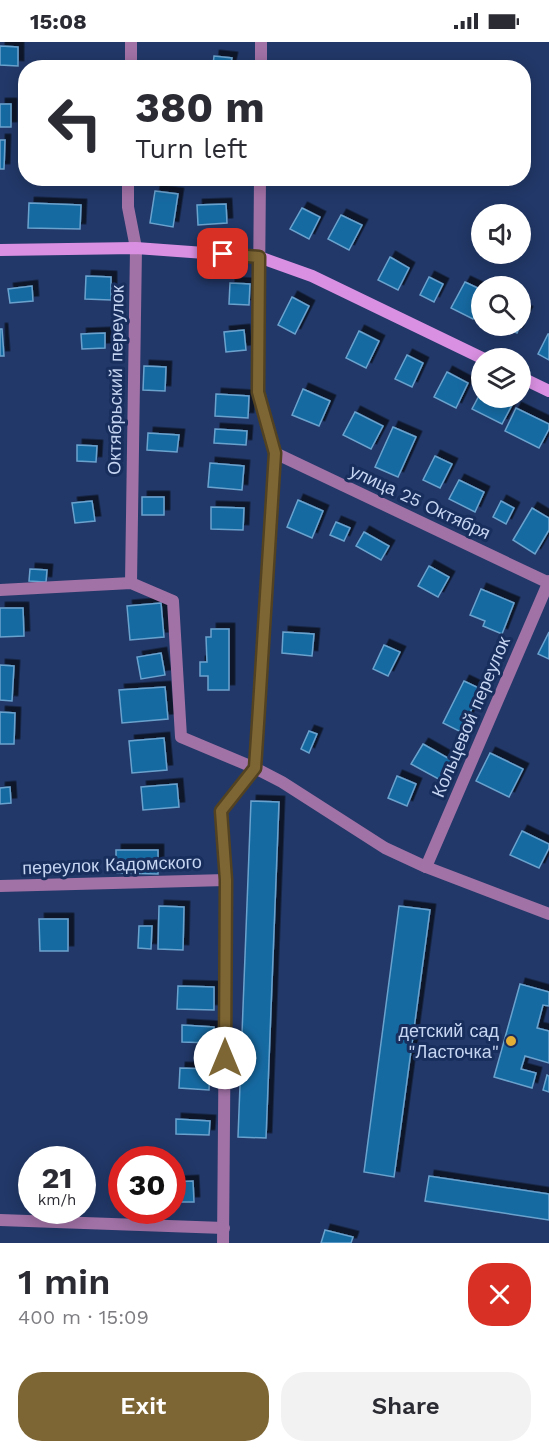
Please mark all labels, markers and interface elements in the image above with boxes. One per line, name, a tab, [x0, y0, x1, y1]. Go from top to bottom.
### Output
text: 15:08	[30, 9, 87, 34]
text: 380 m	[135, 83, 265, 132]
icon: left	[36, 84, 114, 162]
text: Turn left	[135, 133, 247, 165]
map controls	[471, 204, 531, 408]
button: sound	[471, 204, 531, 264]
pin	[197, 228, 248, 279]
icon: arrive	[206, 237, 239, 270]
button: search	[471, 276, 531, 336]
street label: Октябрьский переулок	[103, 285, 128, 475]
button: layers	[471, 348, 531, 408]
street label: улица 25 Октября	[347, 460, 494, 543]
street label: Кольцевой переулок	[427, 633, 514, 800]
street label: переулок Кадомского	[22, 851, 202, 878]
place label: детский сад "Ласточка"	[398, 1020, 499, 1062]
position arrow	[193, 1026, 257, 1090]
marker: детский сад "Ласточка"	[504, 1034, 518, 1048]
speed limit sign: 30	[108, 1146, 186, 1224]
text: 21	[42, 1160, 72, 1195]
text: km/h	[38, 1191, 76, 1209]
text: 1 min	[18, 1261, 110, 1303]
button: close	[468, 1263, 531, 1326]
text: 400 m · 15:09	[18, 1305, 149, 1329]
button: Exit	[18, 1372, 269, 1441]
button: Share	[281, 1372, 531, 1441]

